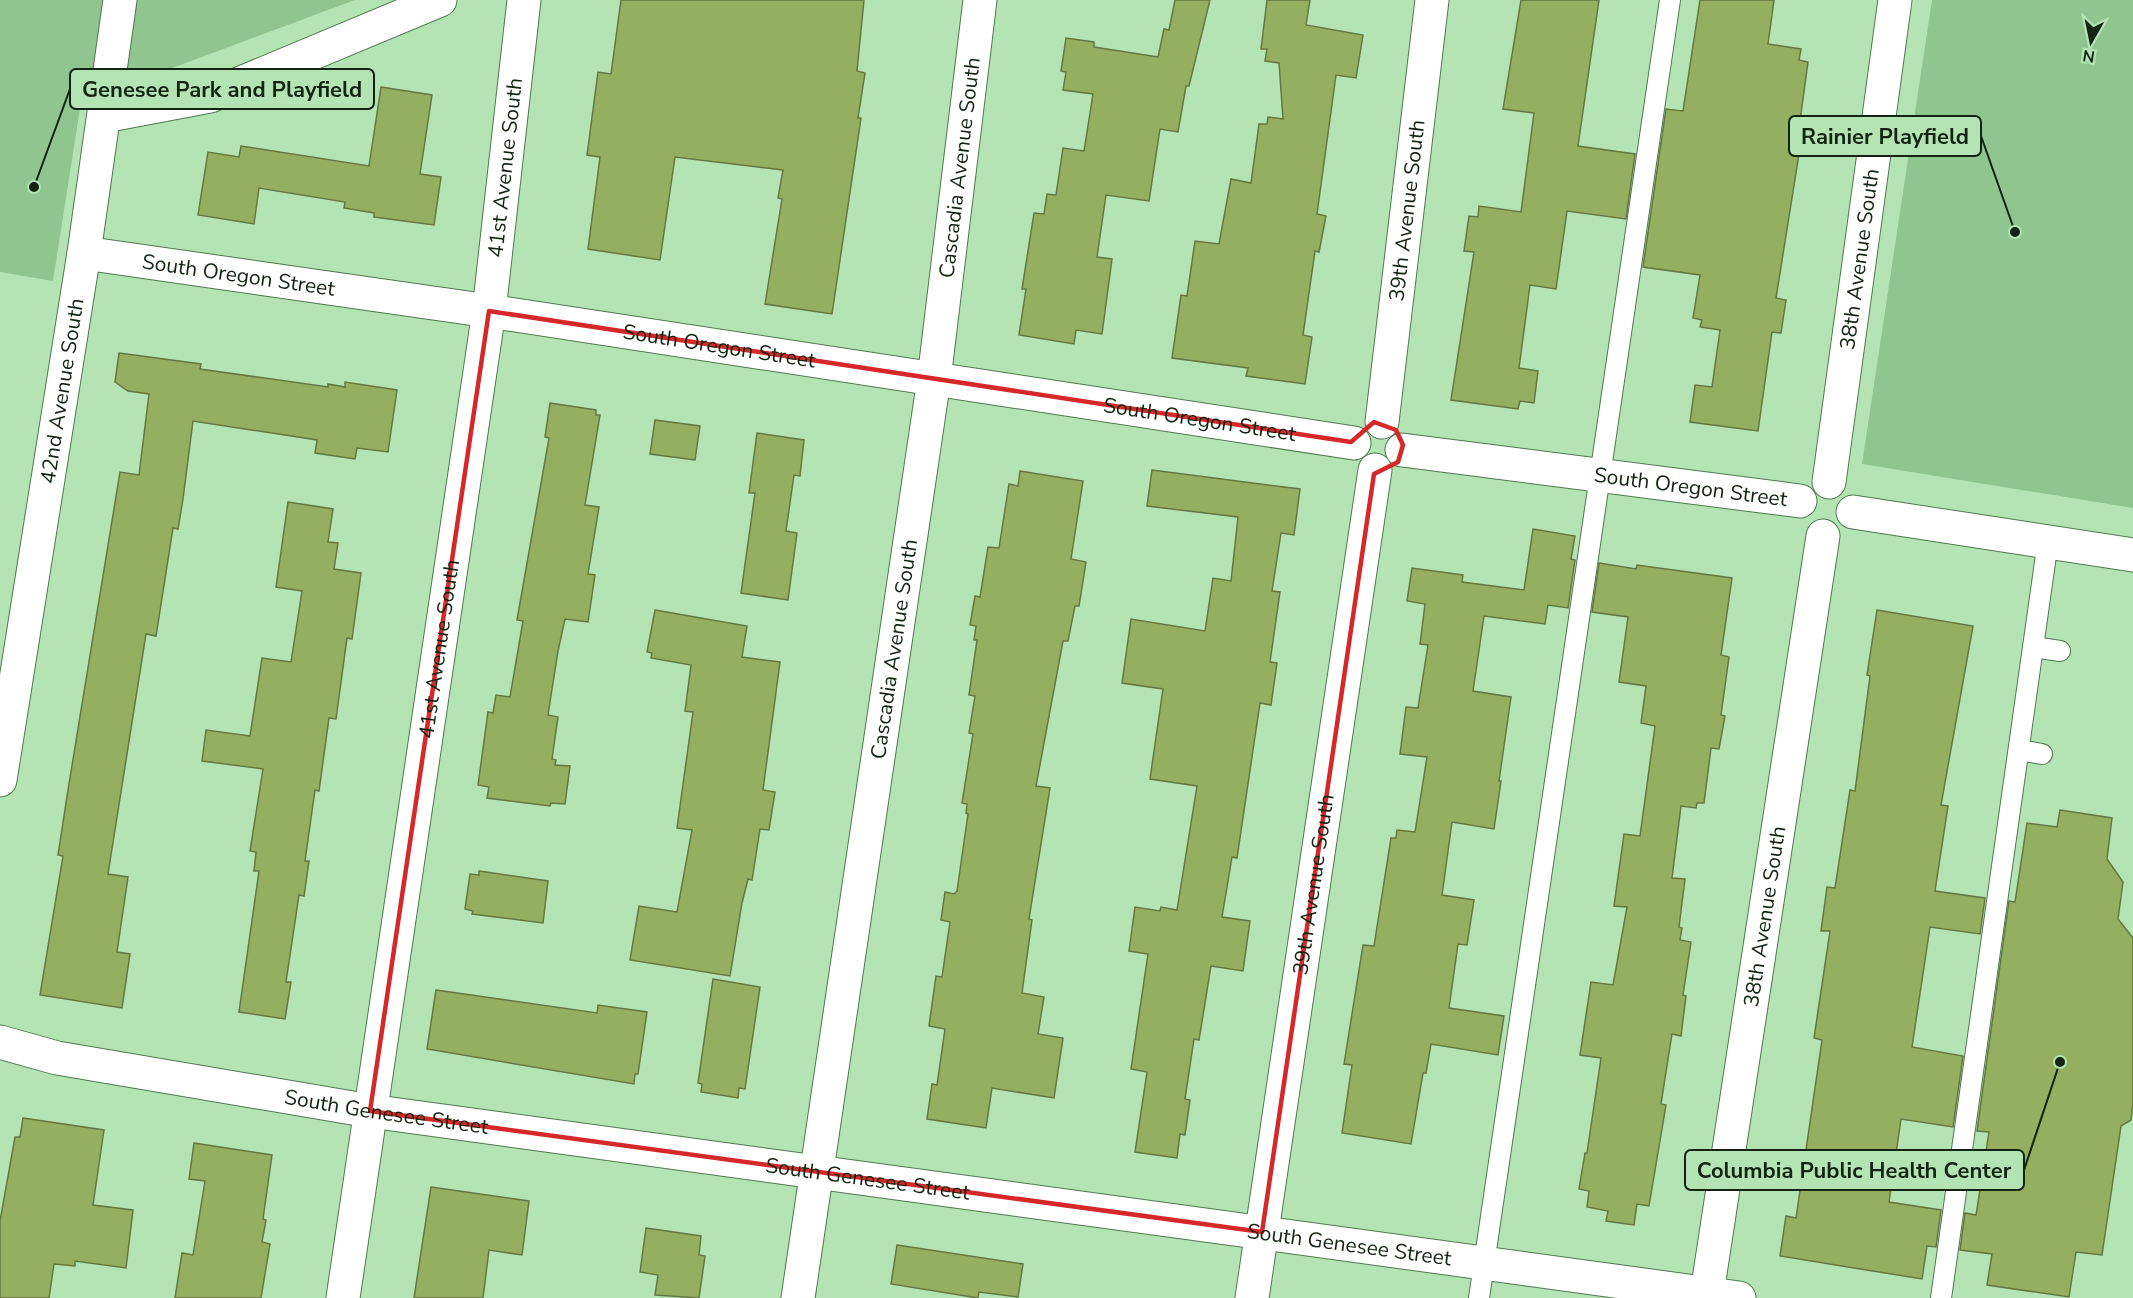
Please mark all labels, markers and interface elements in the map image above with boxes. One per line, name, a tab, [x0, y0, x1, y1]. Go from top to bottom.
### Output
north arrow	[2061, 12, 2121, 72]
text: N	[2081, 44, 2096, 68]
street label: Cascadia Avenue South	[932, 56, 987, 280]
callout: Genesee Park and Playfield	[70, 69, 374, 109]
text: Genesee Park and Playfield	[82, 75, 362, 105]
street label: 41st Avenue South	[481, 76, 529, 259]
callout: Rainier Playfield	[1789, 116, 1981, 156]
street label: 39th Avenue South	[1382, 118, 1432, 303]
text: Rainier Playfield	[1801, 122, 1969, 152]
street label: 38th Avenue South	[1833, 167, 1886, 351]
street label: South Oregon Street	[140, 247, 337, 303]
street label: 42nd Avenue South	[33, 296, 91, 486]
street label: South Oregon Street	[621, 318, 818, 375]
street label: South Oregon Street	[1101, 391, 1299, 448]
street label: South Oregon Street	[1592, 461, 1790, 513]
street label: Cascadia Avenue South	[864, 537, 924, 761]
street label: 41st Avenue South	[412, 558, 466, 740]
street label: 39th Avenue South	[1286, 792, 1341, 977]
street label: 38th Avenue South	[1737, 824, 1792, 1009]
street label: South Genesee Street	[282, 1083, 491, 1141]
callout: Columbia Public Health Center	[1685, 1150, 2024, 1190]
street label: South Genesee Street	[764, 1151, 972, 1207]
text: Columbia Public Health Center	[1697, 1156, 2012, 1186]
street label: South Genesee Street	[1245, 1217, 1454, 1273]

